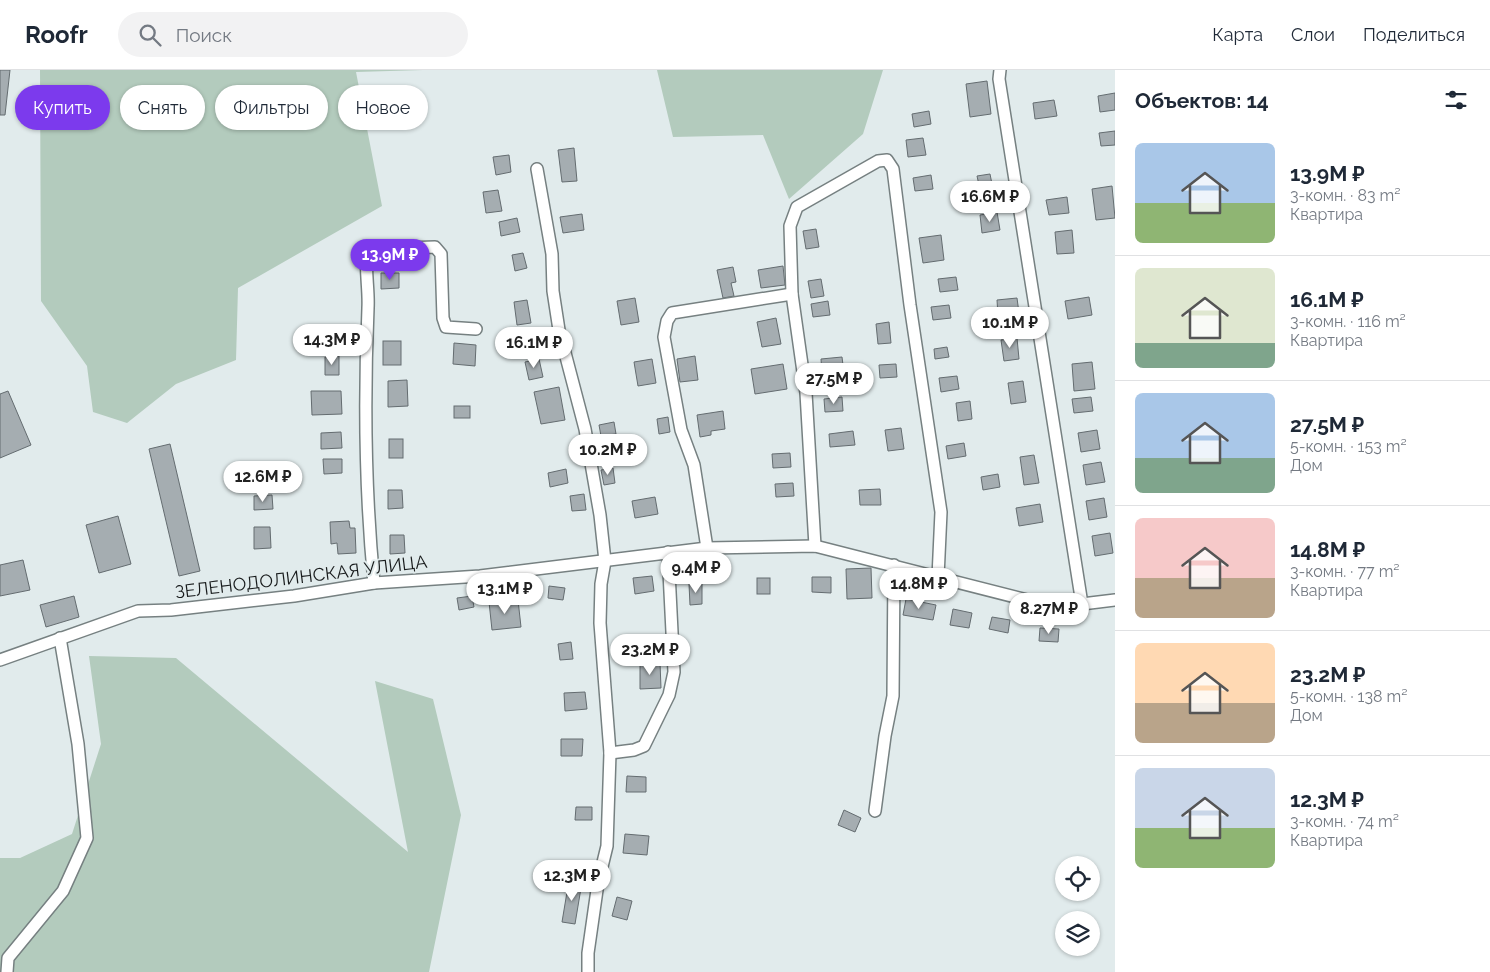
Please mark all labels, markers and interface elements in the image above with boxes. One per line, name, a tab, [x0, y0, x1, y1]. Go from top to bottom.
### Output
search box	[118, 12, 468, 57]
text: Roofr	[25, 20, 88, 49]
icon: search	[136, 21, 164, 49]
text: Поиск	[176, 24, 232, 46]
text: Карта	[1212, 24, 1263, 45]
text: Слои	[1291, 24, 1335, 45]
text: Поделиться	[1363, 24, 1465, 45]
chip: Купить	[15, 85, 110, 130]
chip: Снять	[120, 85, 205, 130]
chip: Фильтры	[215, 85, 328, 130]
chip: Новое	[338, 85, 428, 130]
icon: filters	[1442, 86, 1470, 114]
text: Объектов: 14	[1135, 88, 1269, 113]
text: 13.9M ₽	[1290, 161, 1365, 186]
icon: home	[1175, 163, 1235, 223]
pin: 16.6M ₽	[944, 180, 1036, 223]
text: 3-комн. · 83 m²	[1290, 186, 1400, 205]
text: 16.6M ₽	[961, 187, 1019, 206]
text: Квартира	[1290, 205, 1363, 224]
pin: 13.9M ₽	[344, 238, 436, 281]
text: 13.9M ₽	[362, 245, 418, 264]
text: 16.1M ₽	[1290, 287, 1364, 312]
icon: home	[1175, 288, 1235, 348]
pin: 10.1M ₽	[964, 306, 1056, 349]
text: 3-комн. · 116 m²	[1290, 312, 1406, 331]
text: 10.1M ₽	[982, 313, 1038, 332]
pin: 14.3M ₽	[286, 324, 378, 366]
pin: 16.1M ₽	[488, 326, 580, 369]
text: 14.3M ₽	[304, 330, 360, 349]
text: Квартира	[1290, 331, 1363, 350]
text: 16.1M ₽	[506, 333, 562, 352]
pin: 27.5M ₽	[788, 362, 880, 405]
text: 27.5M ₽	[806, 369, 862, 388]
text: 27.5M ₽	[1290, 412, 1364, 437]
icon: home	[1175, 413, 1235, 473]
pin: 10.2M ₽	[562, 434, 654, 476]
text: 5-комн. · 153 m²	[1290, 437, 1407, 456]
text: 10.2M ₽	[579, 440, 637, 459]
text: Дом	[1290, 456, 1323, 475]
pin: 12.6M ₽	[217, 460, 309, 503]
text: 12.6M ₽	[234, 467, 292, 486]
text: 14.8M ₽	[1290, 537, 1365, 562]
icon: home	[1175, 538, 1235, 598]
street label: ЗЕЛЕНОДОЛИНСКАЯ УЛИЦА	[174, 551, 428, 602]
pin: 9.4M ₽	[655, 552, 737, 594]
text: 9.4M ₽	[671, 558, 721, 577]
text: 3-комн. · 77 m²	[1290, 562, 1400, 581]
pin: 14.8M ₽	[873, 568, 965, 610]
pin: 13.1M ₽	[459, 572, 551, 615]
text: 14.8M ₽	[890, 574, 948, 593]
text: 13.1M ₽	[477, 579, 533, 598]
text: Квартира	[1290, 581, 1363, 600]
pin: 8.27M ₽	[1003, 592, 1095, 635]
text: 8.27M ₽	[1020, 599, 1078, 618]
pin: 23.2M ₽	[604, 634, 696, 676]
text: 23.2M ₽	[621, 640, 679, 659]
text: 23.2M ₽	[1290, 662, 1366, 687]
icon: home	[1175, 663, 1235, 723]
text: 5-комн. · 138 m²	[1290, 687, 1407, 706]
text: Дом	[1290, 706, 1323, 725]
text: 12.3M ₽	[1290, 787, 1364, 812]
icon: home	[1175, 788, 1235, 848]
text: 3-комн. · 74 m²	[1290, 812, 1399, 831]
text: Квартира	[1290, 831, 1363, 850]
map controls	[1055, 856, 1100, 956]
button: locate	[1055, 856, 1100, 901]
pin: 12.3M ₽	[526, 860, 618, 902]
text: 12.3M ₽	[544, 866, 600, 885]
button: layers	[1055, 911, 1100, 956]

